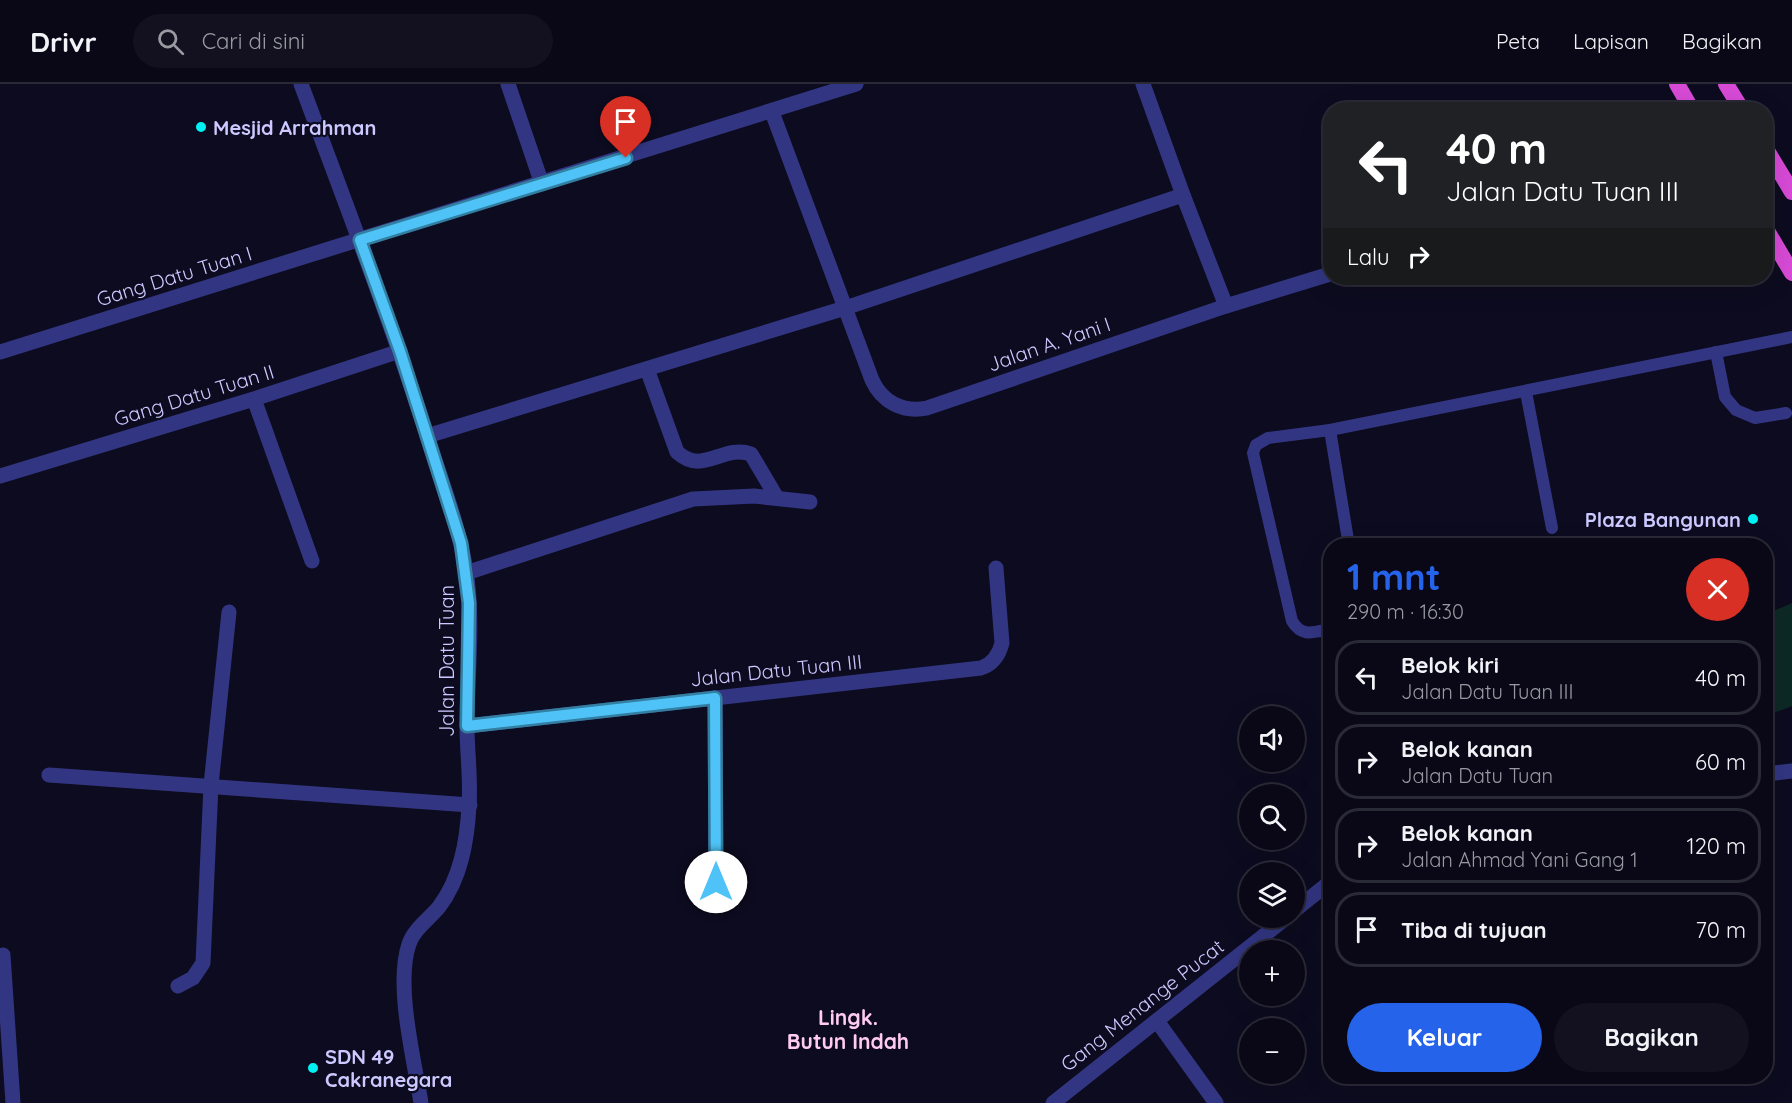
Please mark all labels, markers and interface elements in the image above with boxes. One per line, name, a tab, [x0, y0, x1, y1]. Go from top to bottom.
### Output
search box	[133, 14, 553, 68]
text: Drivr	[30, 24, 97, 59]
icon: search	[154, 25, 187, 58]
text: Cari di sini	[202, 27, 305, 55]
text: Peta	[1496, 28, 1540, 54]
text: Lapisan	[1573, 28, 1649, 54]
text: Bagikan	[1682, 28, 1762, 54]
pin	[600, 96, 651, 158]
icon: arrive	[609, 105, 642, 138]
place label: Mesjid Arrahman	[213, 115, 376, 140]
marker: Mesjid Arrahman	[194, 120, 208, 134]
text: 40 m	[1446, 122, 1547, 175]
icon: left	[1347, 126, 1425, 204]
text: Jalan Datu Tuan III	[1446, 174, 1679, 208]
street label: Gang Datu Tuan I	[93, 240, 255, 312]
icon: right	[1402, 240, 1435, 273]
text: Lalu	[1347, 243, 1390, 271]
street label: Jalan A. Yani I	[984, 311, 1114, 377]
street label: Gang Datu Tuan II	[111, 359, 277, 431]
place label: Plaza Bangunan	[1585, 507, 1741, 532]
marker: Plaza Bangunan	[1746, 512, 1760, 526]
text: 1 mnt	[1347, 554, 1440, 599]
button: close	[1686, 558, 1749, 621]
street label: Jalan Datu Tuan	[434, 585, 459, 737]
text: 290 m · 16:30	[1347, 599, 1464, 624]
street label: Jalan Datu Tuan III	[689, 649, 863, 691]
text: Belok kiri	[1401, 651, 1499, 679]
icon: left	[1350, 661, 1383, 694]
text: 40 m	[1695, 664, 1746, 692]
text: Jalan Datu Tuan III	[1401, 679, 1574, 704]
map controls	[1239, 706, 1305, 1084]
button: sound	[1239, 706, 1305, 772]
text: Belok kanan	[1401, 735, 1533, 763]
icon: right	[1350, 745, 1383, 778]
text: 60 m	[1695, 748, 1746, 776]
text: Jalan Datu Tuan	[1401, 763, 1553, 788]
button: search	[1239, 784, 1305, 850]
text: Belok kanan	[1401, 819, 1533, 847]
icon: right	[1350, 829, 1383, 862]
text: 120 m	[1687, 832, 1746, 860]
text: Jalan Ahmad Yani Gang 1	[1401, 847, 1638, 872]
position arrow	[684, 850, 748, 914]
button: layers	[1239, 862, 1305, 928]
icon: arrive	[1350, 913, 1383, 946]
text: Tiba di tujuan	[1401, 916, 1547, 944]
text: 70 m	[1696, 916, 1746, 944]
street label: Gang Menange Pucat	[1055, 933, 1229, 1076]
button: +	[1239, 940, 1305, 1006]
button: Keluar	[1347, 1003, 1542, 1072]
button: Bagikan	[1554, 1003, 1749, 1072]
district label: Lingk. Butun Indah	[787, 1004, 909, 1054]
button: −	[1239, 1018, 1305, 1084]
place label: SDN 49 Cakranegara	[325, 1044, 452, 1092]
marker: SDN 49 Cakranegara	[306, 1061, 320, 1075]

